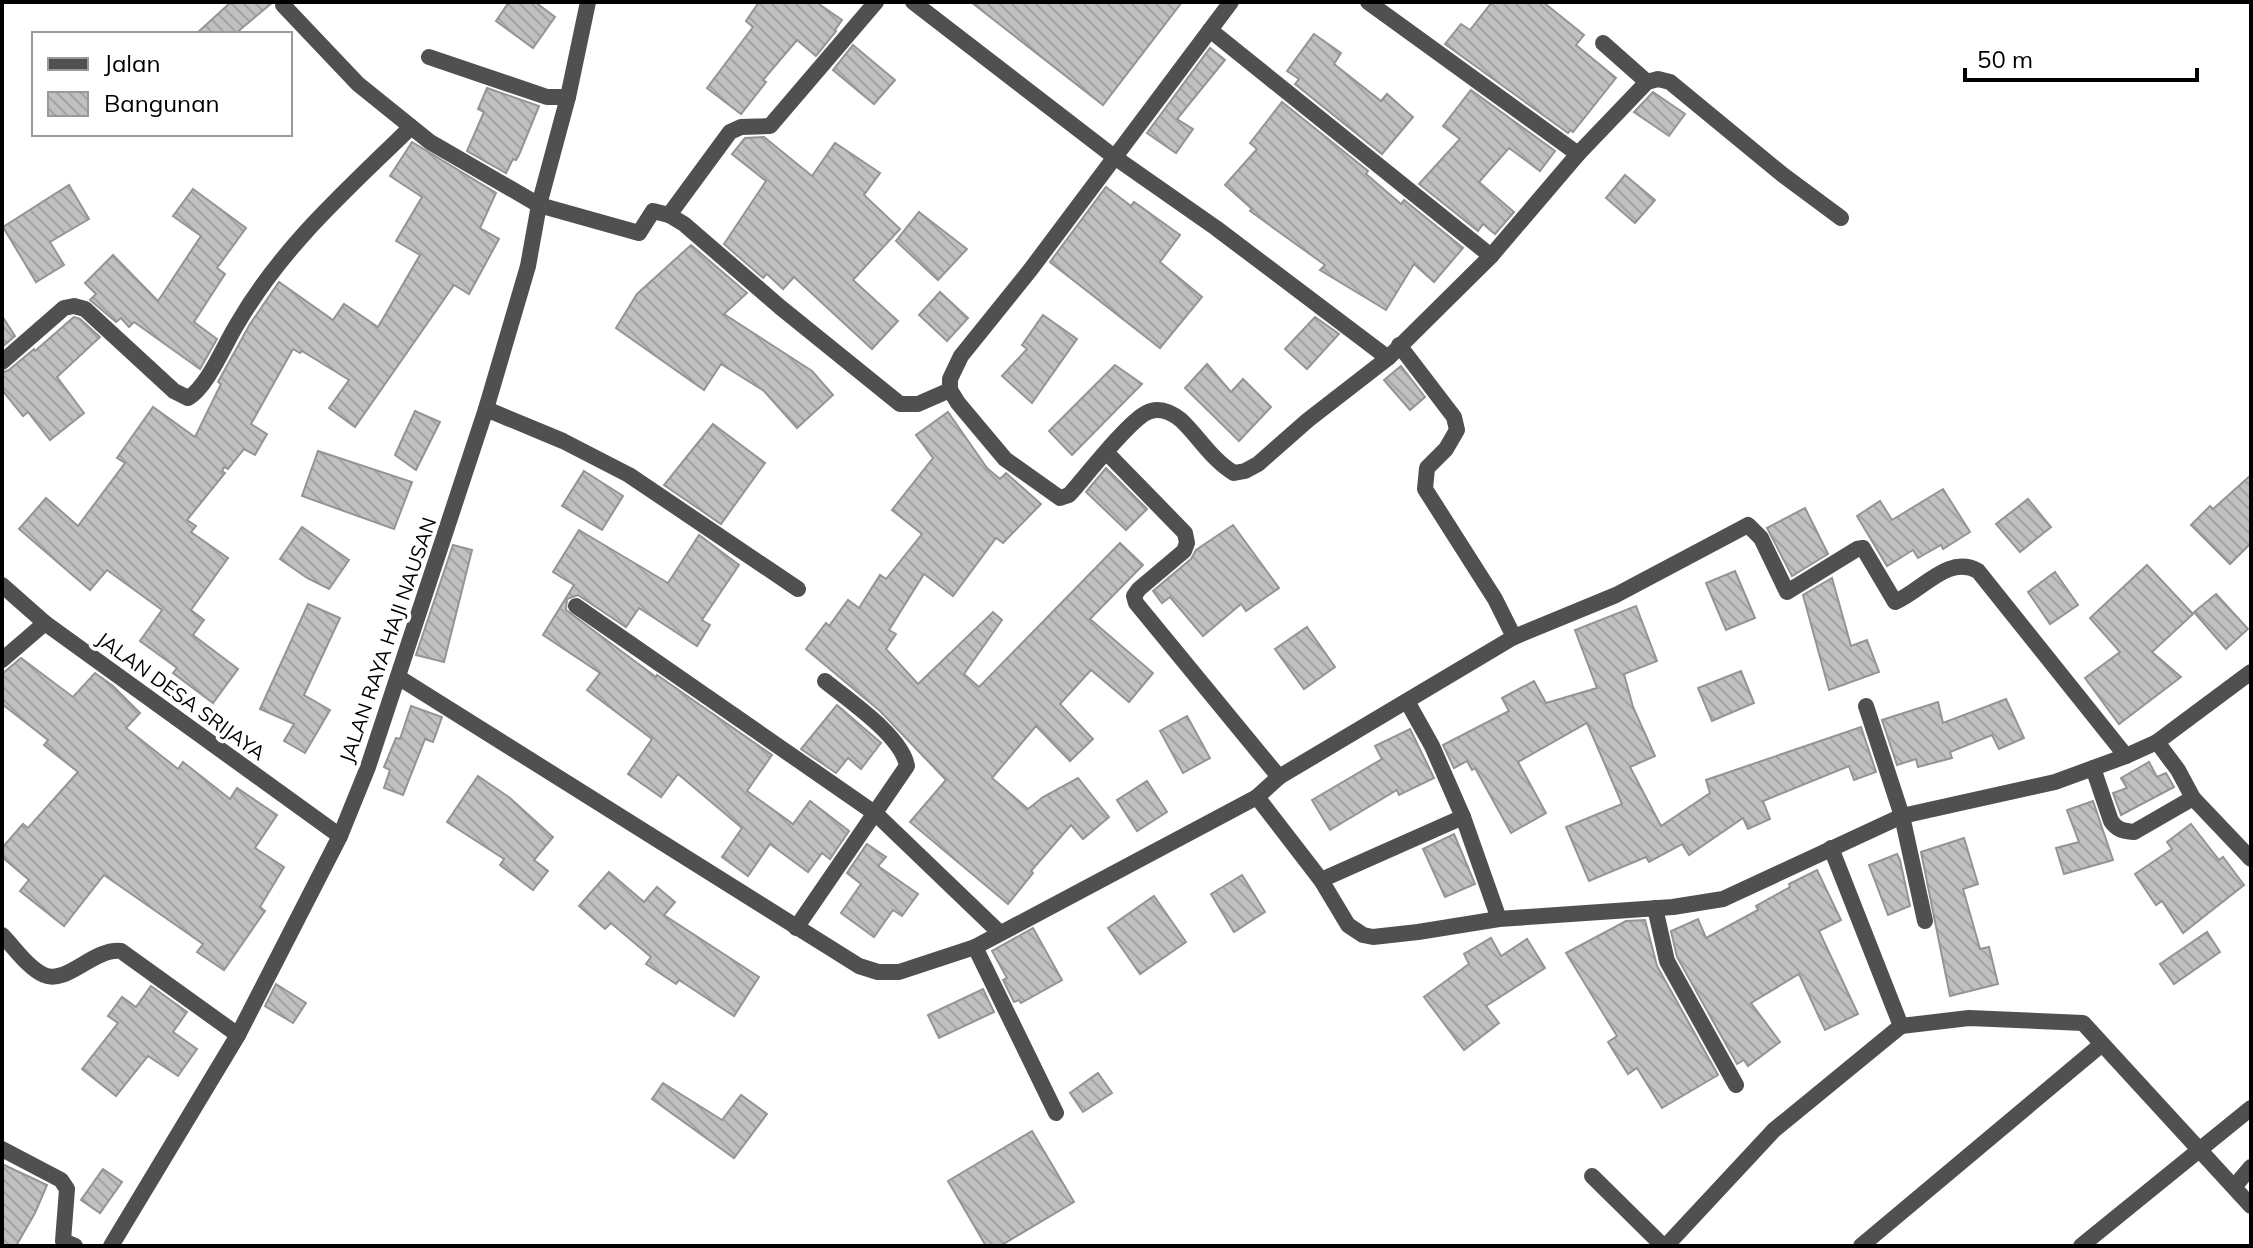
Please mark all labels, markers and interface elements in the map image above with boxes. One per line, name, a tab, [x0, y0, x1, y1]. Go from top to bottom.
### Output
legend	[32, 32, 292, 136]
scale bar	[1965, 32, 2197, 82]
text: 50 m	[1977, 44, 2033, 74]
text: Jalan	[104, 48, 160, 78]
text: Bangunan	[104, 88, 220, 118]
street label: JALAN RAYA HAJI NAUSAN	[334, 514, 441, 766]
street label: JALAN DESA SRIJAYA	[92, 626, 271, 765]

